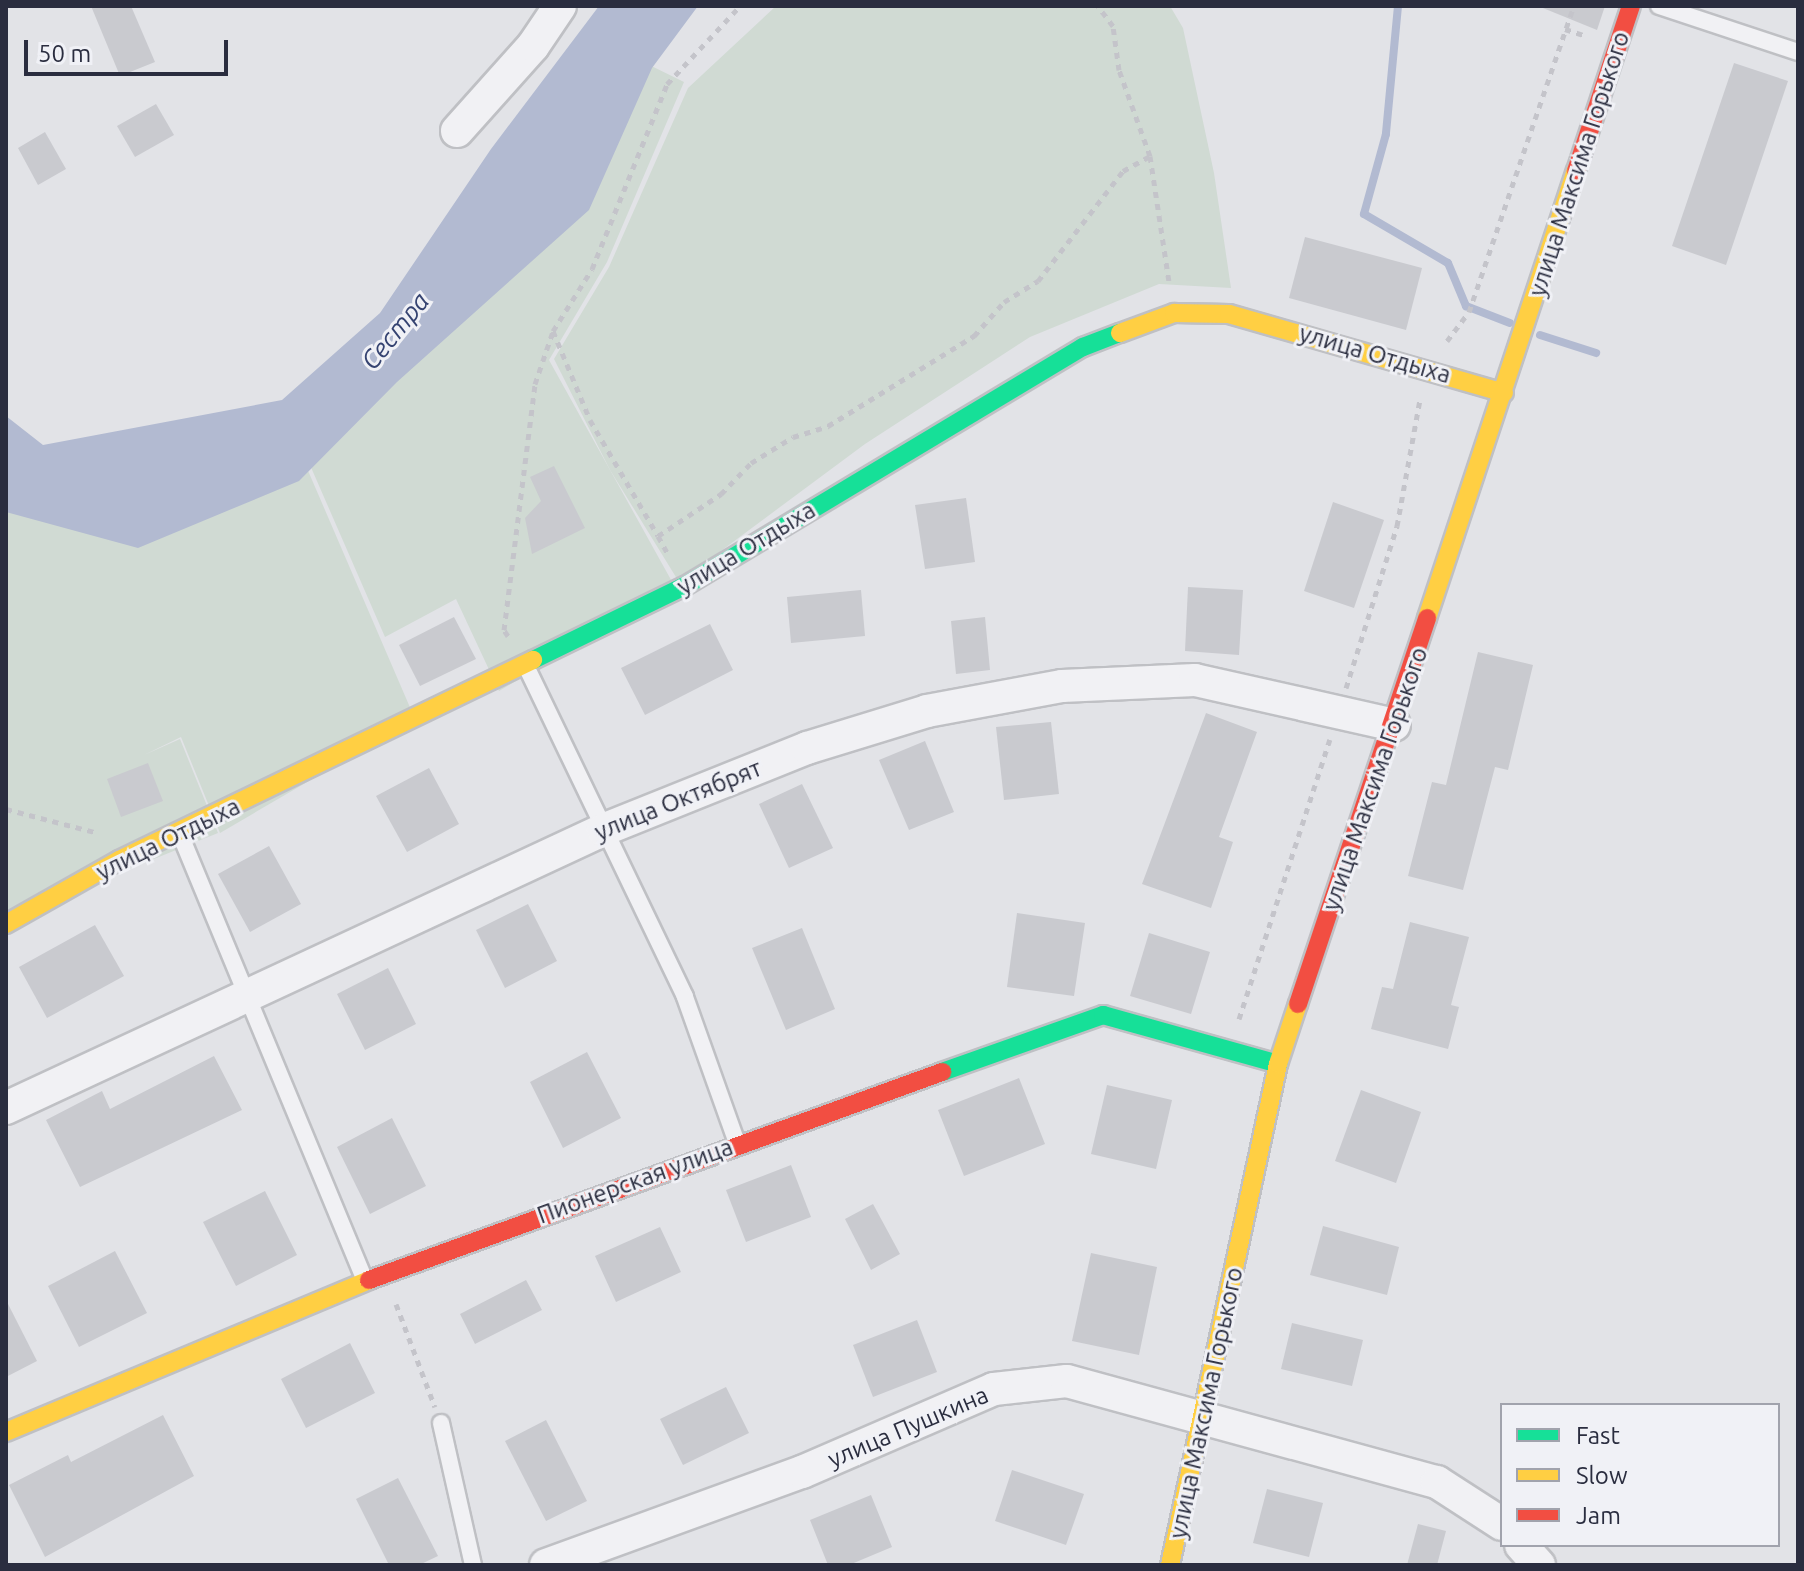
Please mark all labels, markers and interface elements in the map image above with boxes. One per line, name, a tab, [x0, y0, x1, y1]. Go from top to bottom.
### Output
scale bar	[28, 24, 232, 74]
street label: улица Максима Горького	[1523, 28, 1635, 300]
text: 50 m	[38, 40, 91, 67]
water label: Сестра	[354, 286, 436, 376]
street label: улица Отдыха	[1296, 319, 1454, 389]
street label: улица Отдыха	[672, 495, 820, 601]
street label: улица Максима Горького	[1316, 644, 1434, 914]
street label: улица Октябрят	[590, 753, 766, 847]
street label: улица Отдыха	[91, 792, 245, 886]
street label: Пионерская улица	[533, 1132, 737, 1230]
street label: улица Максима Горького	[1163, 1265, 1249, 1541]
street label: улица Пушкина	[823, 1380, 993, 1474]
legend	[1500, 1403, 1780, 1547]
text: Fast	[1576, 1422, 1620, 1449]
text: Slow	[1576, 1462, 1628, 1489]
text: Jam	[1576, 1502, 1621, 1529]

